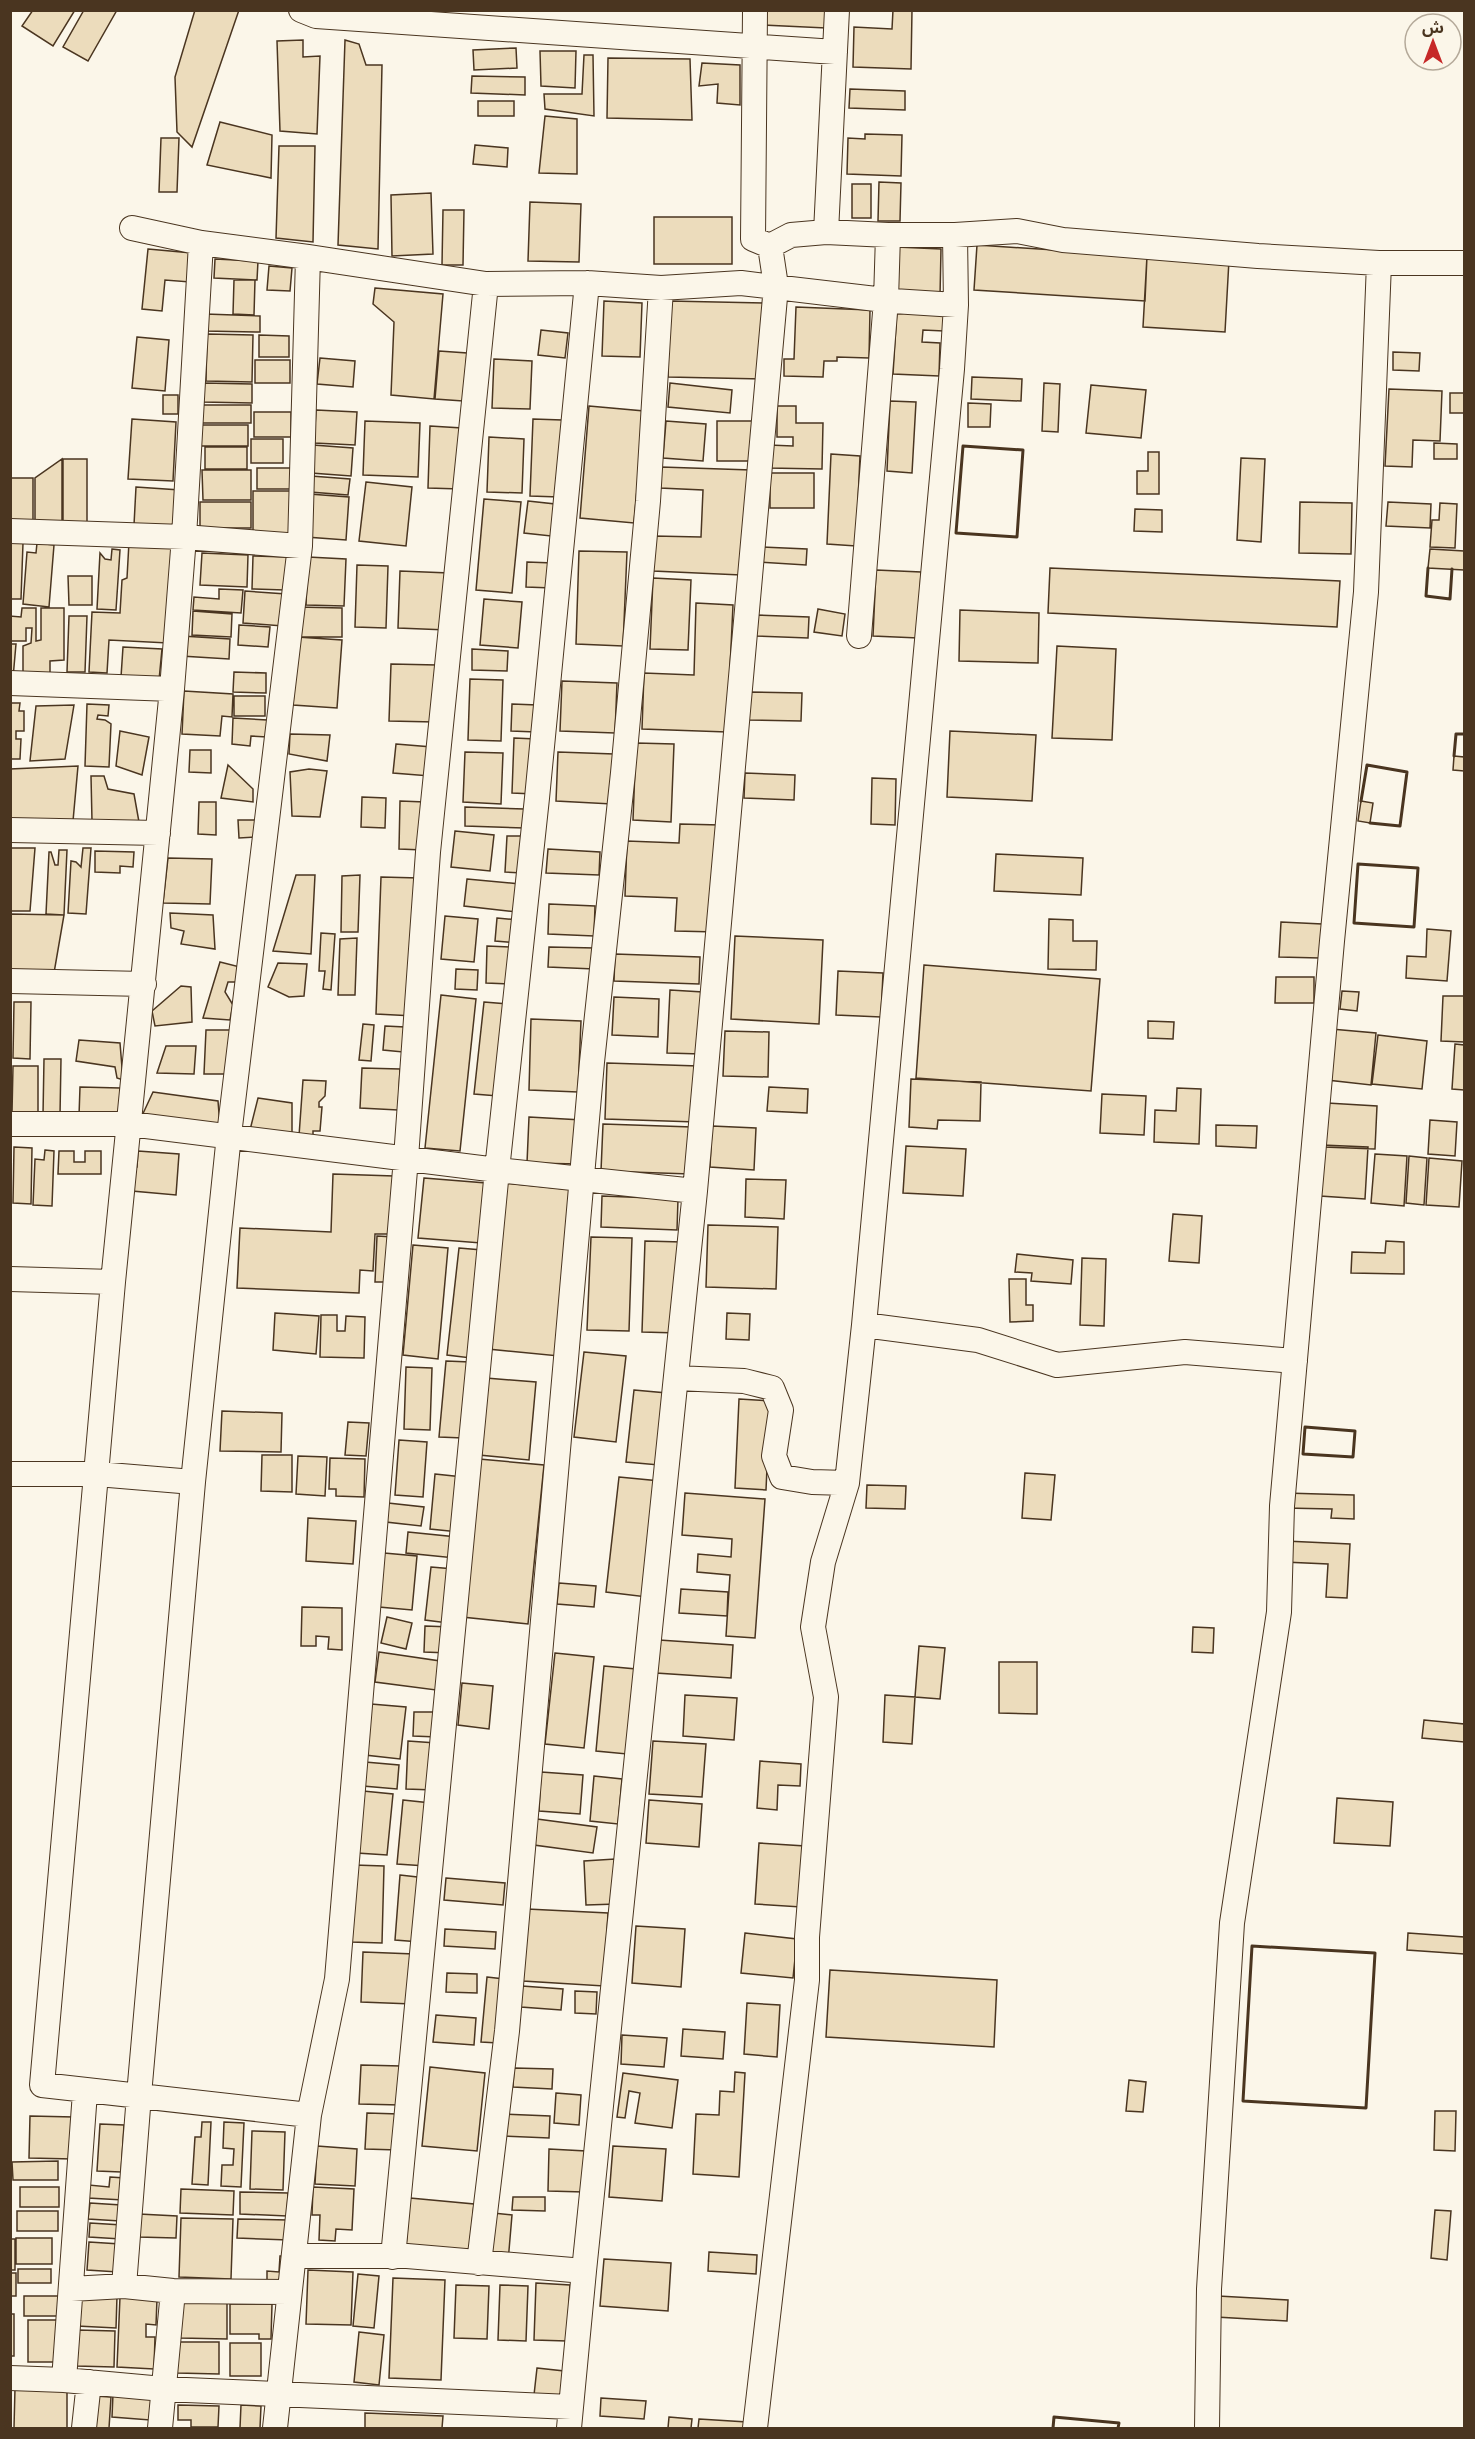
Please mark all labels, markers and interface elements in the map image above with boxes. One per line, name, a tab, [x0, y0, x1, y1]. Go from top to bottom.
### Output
north arrow	[1403, 12, 1463, 72]
text: ش	[1422, 19, 1444, 39]

